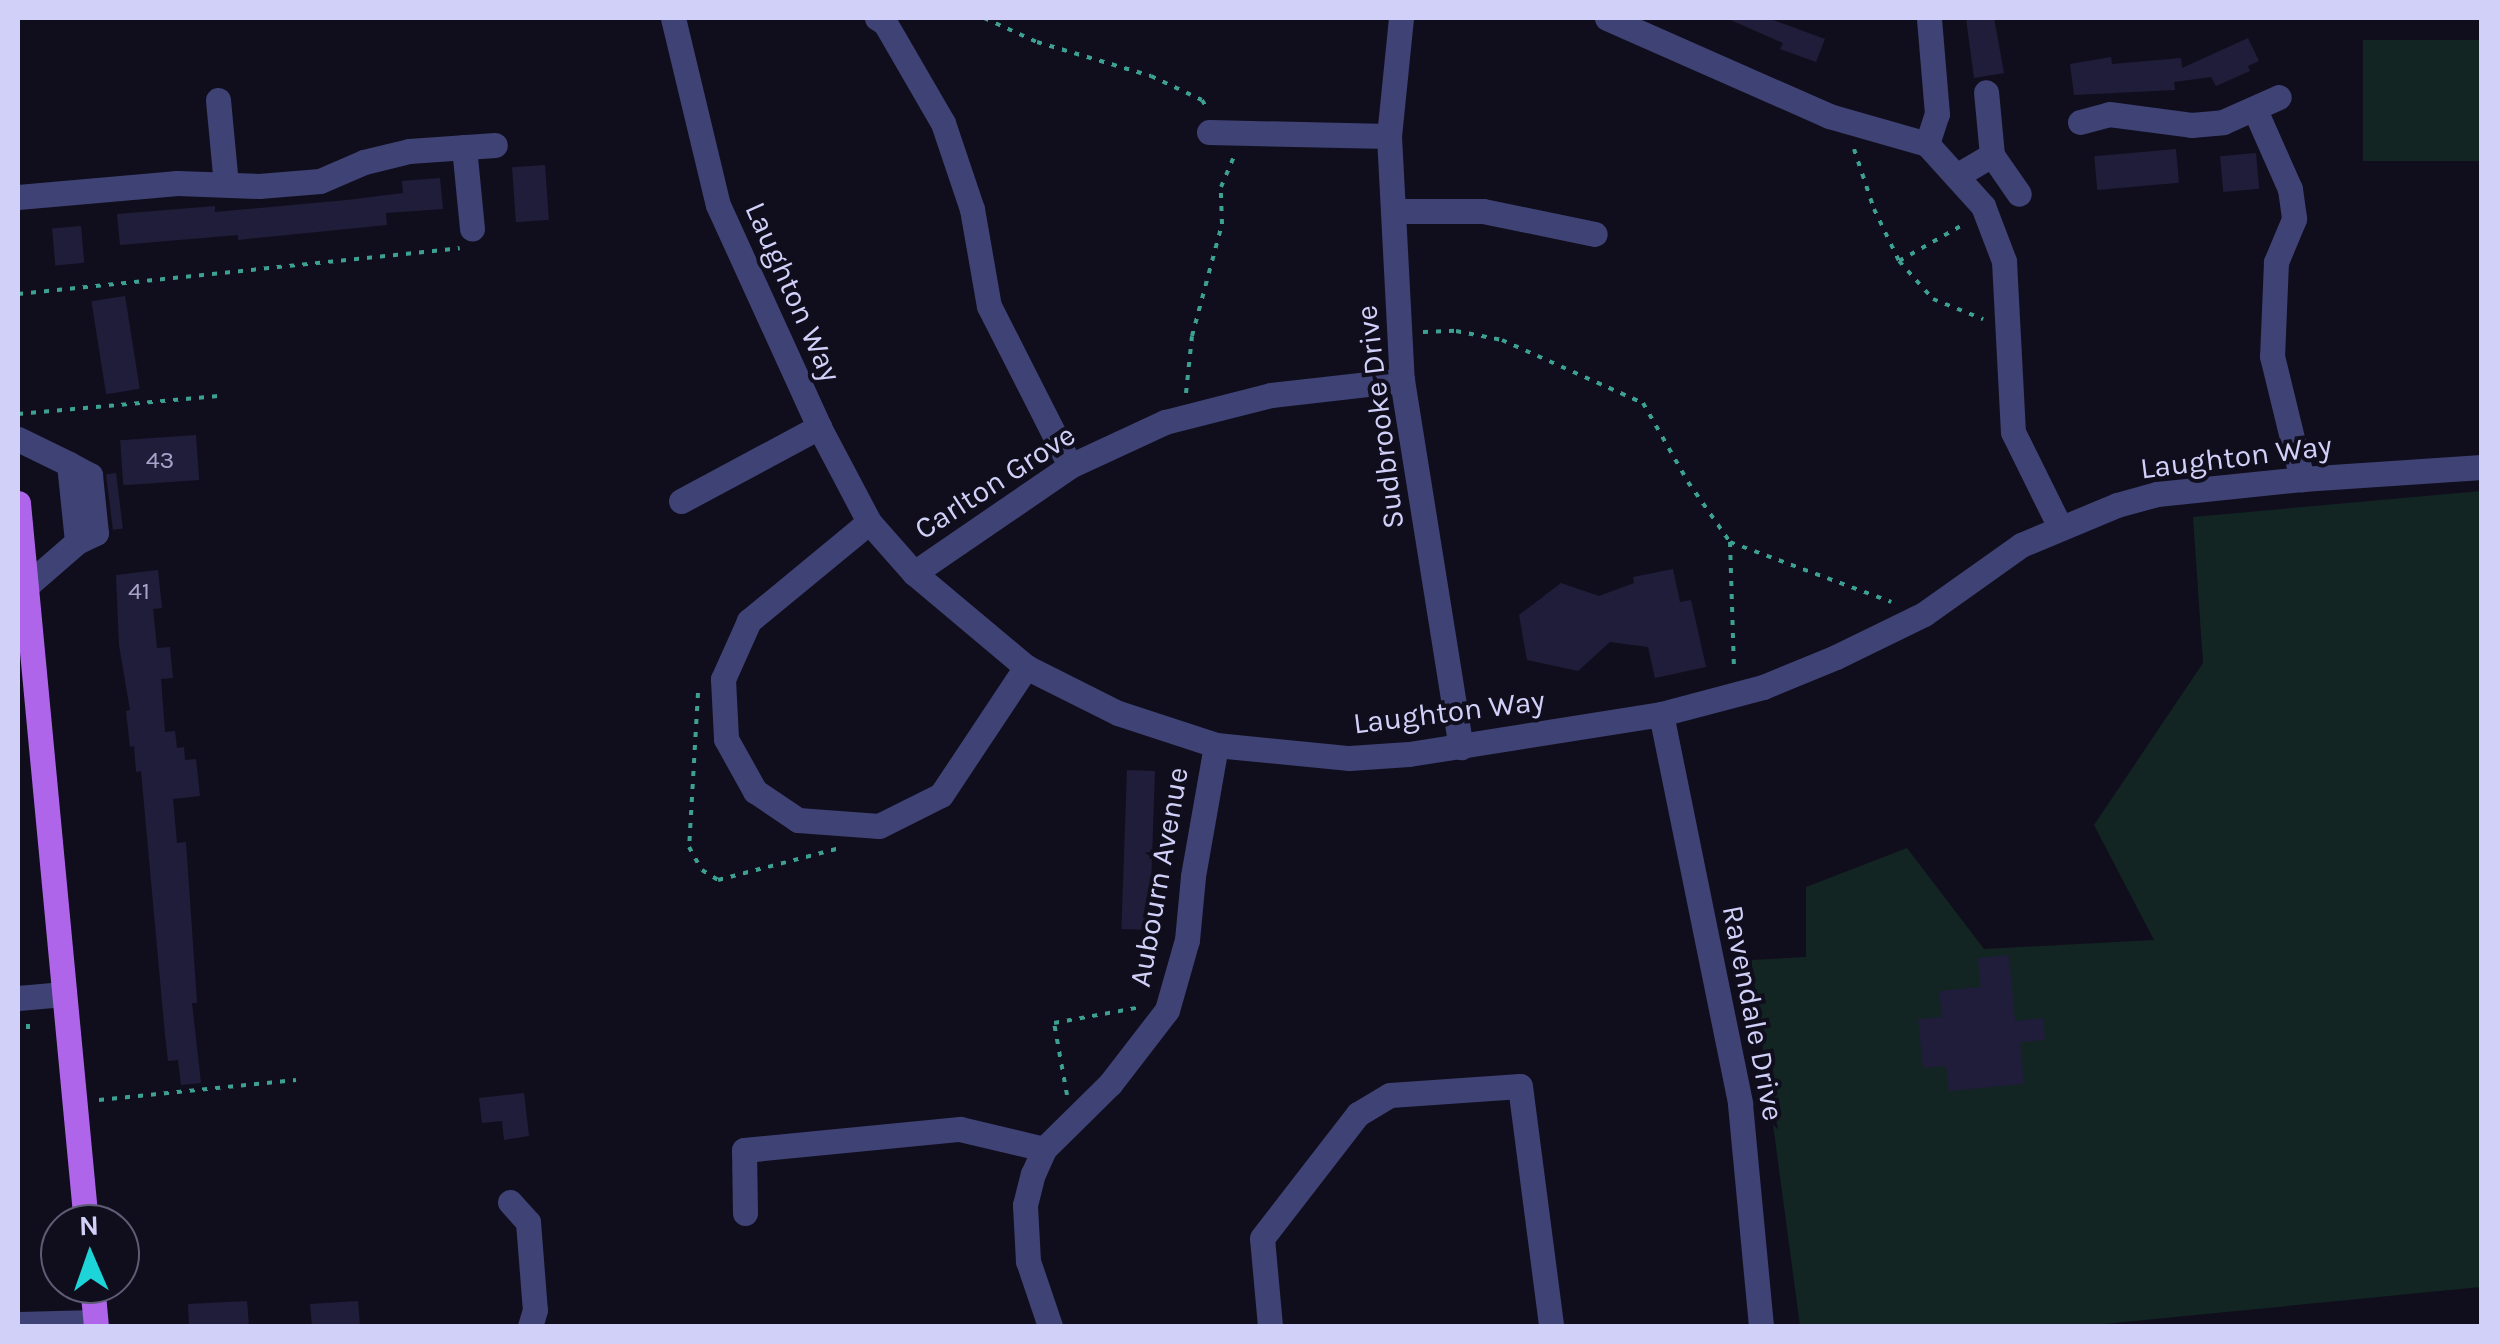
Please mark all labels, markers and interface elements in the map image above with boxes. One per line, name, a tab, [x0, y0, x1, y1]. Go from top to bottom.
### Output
street label: Laughton Way	[737, 197, 849, 387]
street label: Sudbrooke Drive	[1348, 303, 1412, 531]
street label: Carlton Grove	[908, 417, 1082, 547]
street label: Laughton Way	[2138, 427, 2334, 487]
house number: 43	[146, 445, 174, 475]
house number: 41	[128, 576, 150, 606]
street label: Laughton Way	[1351, 682, 1547, 742]
street label: Aubourn Avenue	[1122, 764, 1196, 990]
street label: Ravendale Drive	[1714, 902, 1792, 1124]
north arrow	[40, 1204, 140, 1304]
text: N	[78, 1209, 100, 1242]

